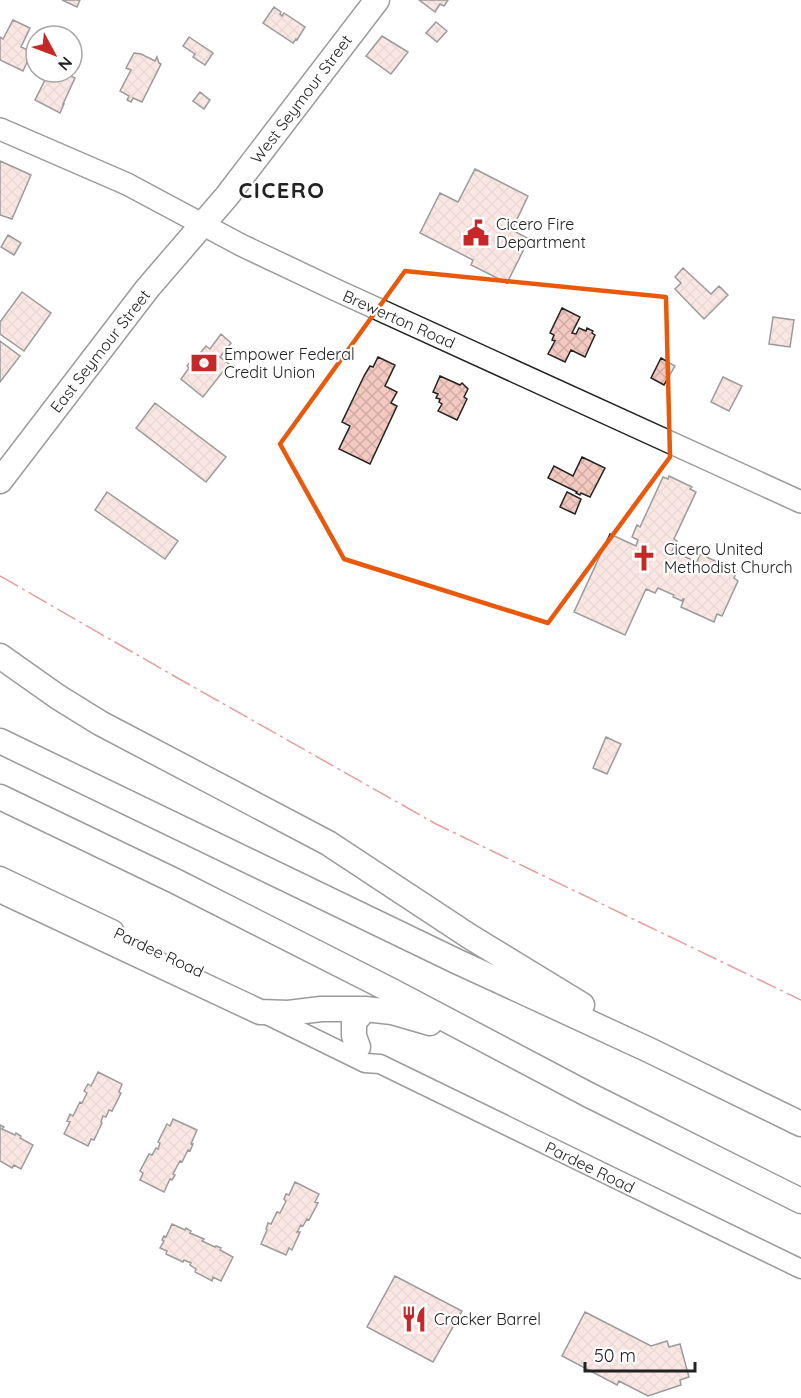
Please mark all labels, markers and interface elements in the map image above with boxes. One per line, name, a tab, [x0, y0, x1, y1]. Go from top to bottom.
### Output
north arrow	[24, 24, 84, 84]
street label: West Seymour Street	[246, 31, 356, 167]
text: N	[54, 53, 77, 75]
district label: CICERO	[239, 176, 325, 204]
place label: Cicero Fire Department	[496, 214, 586, 252]
public building icon: Cicero Fire Department	[461, 218, 491, 248]
street label: East Seymour Street	[46, 285, 154, 417]
street label: Brewerton Road	[340, 285, 458, 353]
place label: Empower Federal Credit Union	[224, 344, 355, 382]
bank icon: Empower Federal Credit Union	[189, 348, 219, 378]
place label: Cicero United Methodist Church	[664, 539, 793, 577]
church icon: Cicero United Methodist Church	[629, 543, 659, 573]
street label: Pardee Road	[111, 922, 207, 982]
street label: Pardee Road	[542, 1137, 638, 1197]
restaurant icon: Cracker Barrel	[399, 1304, 429, 1334]
place label: Cracker Barrel	[434, 1309, 541, 1329]
scale bar	[585, 1335, 694, 1373]
text: 50 m	[594, 1344, 636, 1367]

